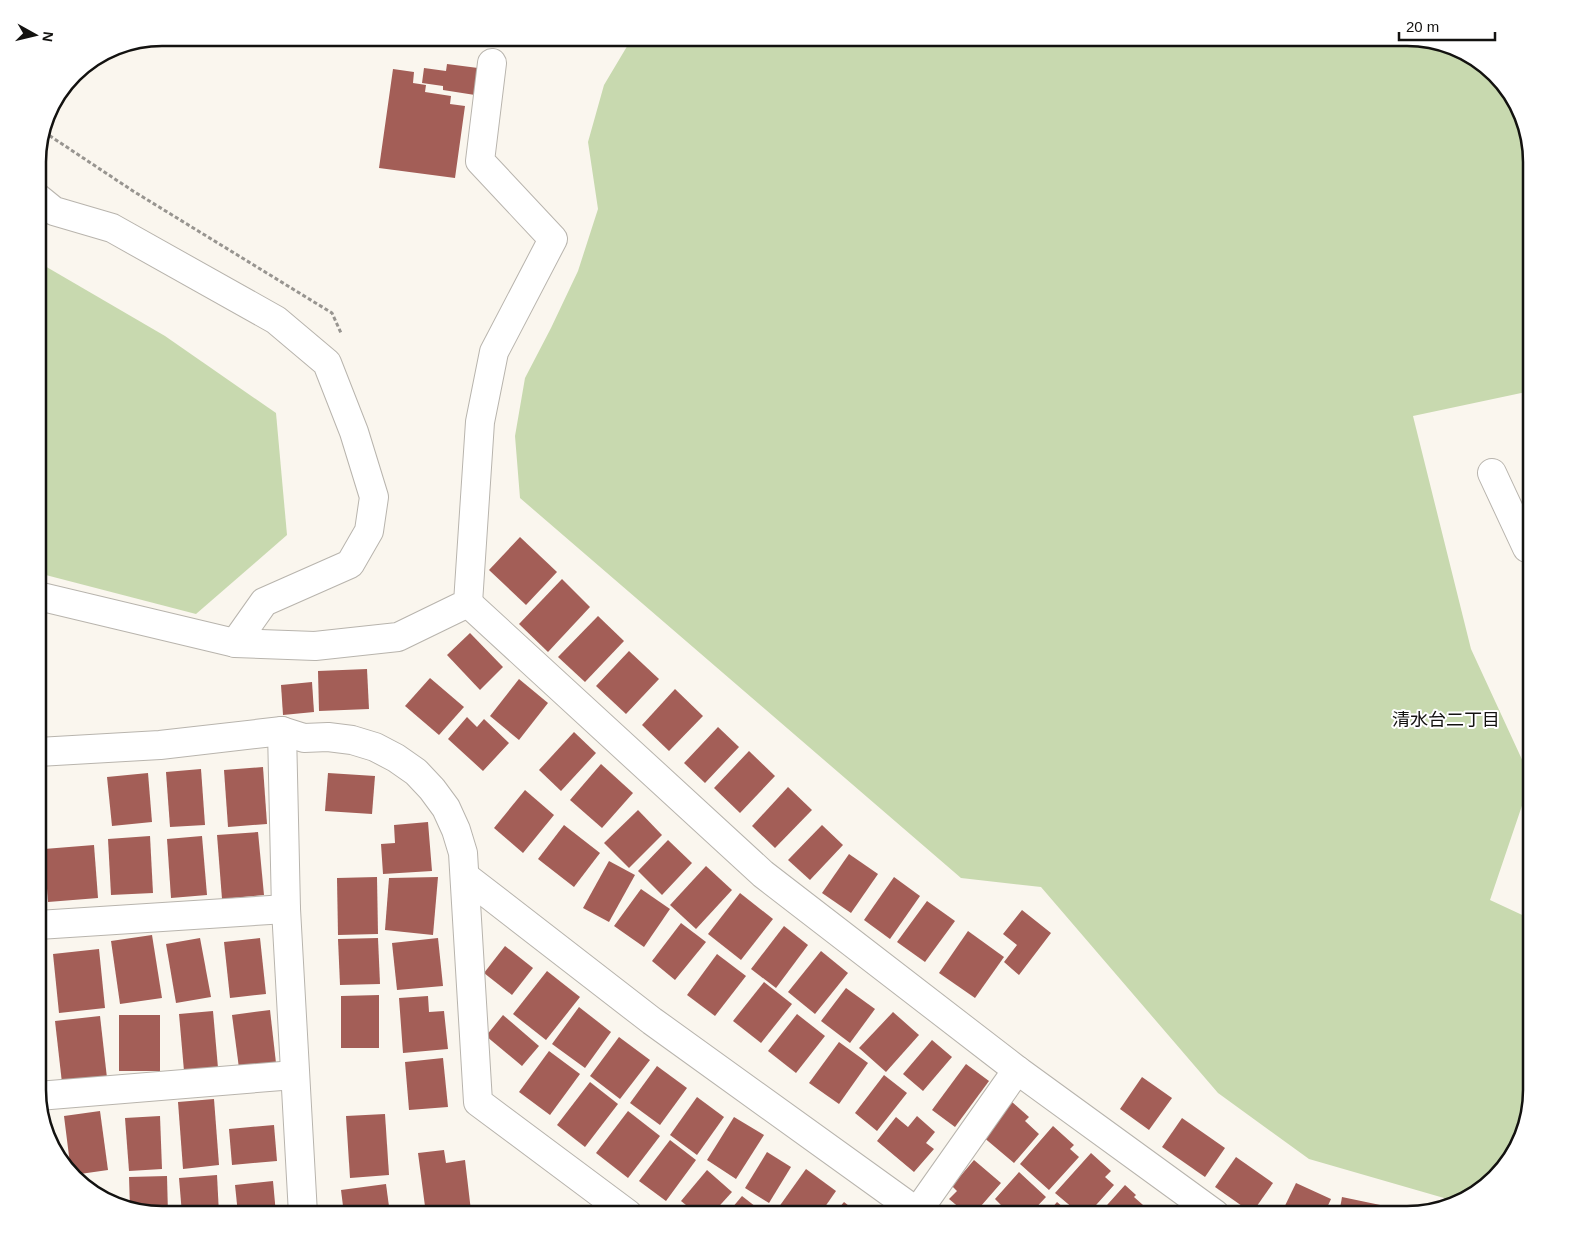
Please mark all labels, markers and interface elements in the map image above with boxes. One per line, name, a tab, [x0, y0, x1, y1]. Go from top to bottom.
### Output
north arrow	[10, 10, 60, 60]
scale bar	[1399, 10, 1495, 42]
text: 20 m	[1406, 18, 1439, 35]
text: N	[39, 31, 57, 43]
district label: 清水台二丁目	[1392, 710, 1500, 730]

